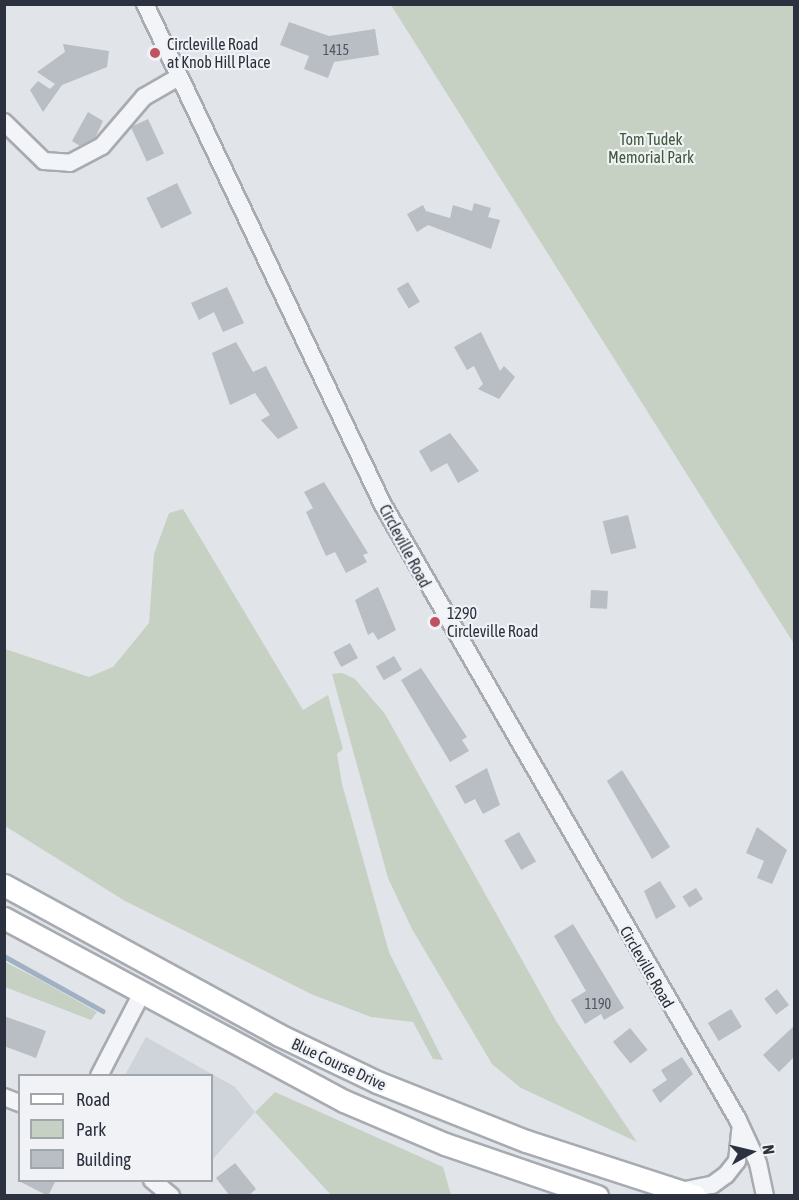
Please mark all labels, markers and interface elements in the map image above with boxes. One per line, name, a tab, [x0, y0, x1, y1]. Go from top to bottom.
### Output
place label: Circleville Road at Knob Hill Place	[167, 34, 270, 72]
house number: 1415	[323, 42, 349, 58]
marker: Circleville Road at Knob Hill Place	[148, 46, 162, 60]
park label: Tom Tudek Memorial Park	[608, 129, 694, 167]
street label: Circleville Road	[375, 501, 435, 591]
place label: 1290 Circleville Road	[447, 603, 538, 641]
marker: 1290 Circleville Road	[428, 615, 442, 629]
street label: Circleville Road	[616, 923, 678, 1011]
house number: 1190	[585, 996, 611, 1012]
street label: Blue Course Drive	[289, 1034, 389, 1094]
legend	[18, 1074, 213, 1182]
text: Road	[76, 1089, 110, 1110]
text: Park	[76, 1119, 106, 1140]
north arrow	[721, 1122, 781, 1182]
text: N	[759, 1144, 778, 1155]
text: Building	[76, 1149, 131, 1170]

